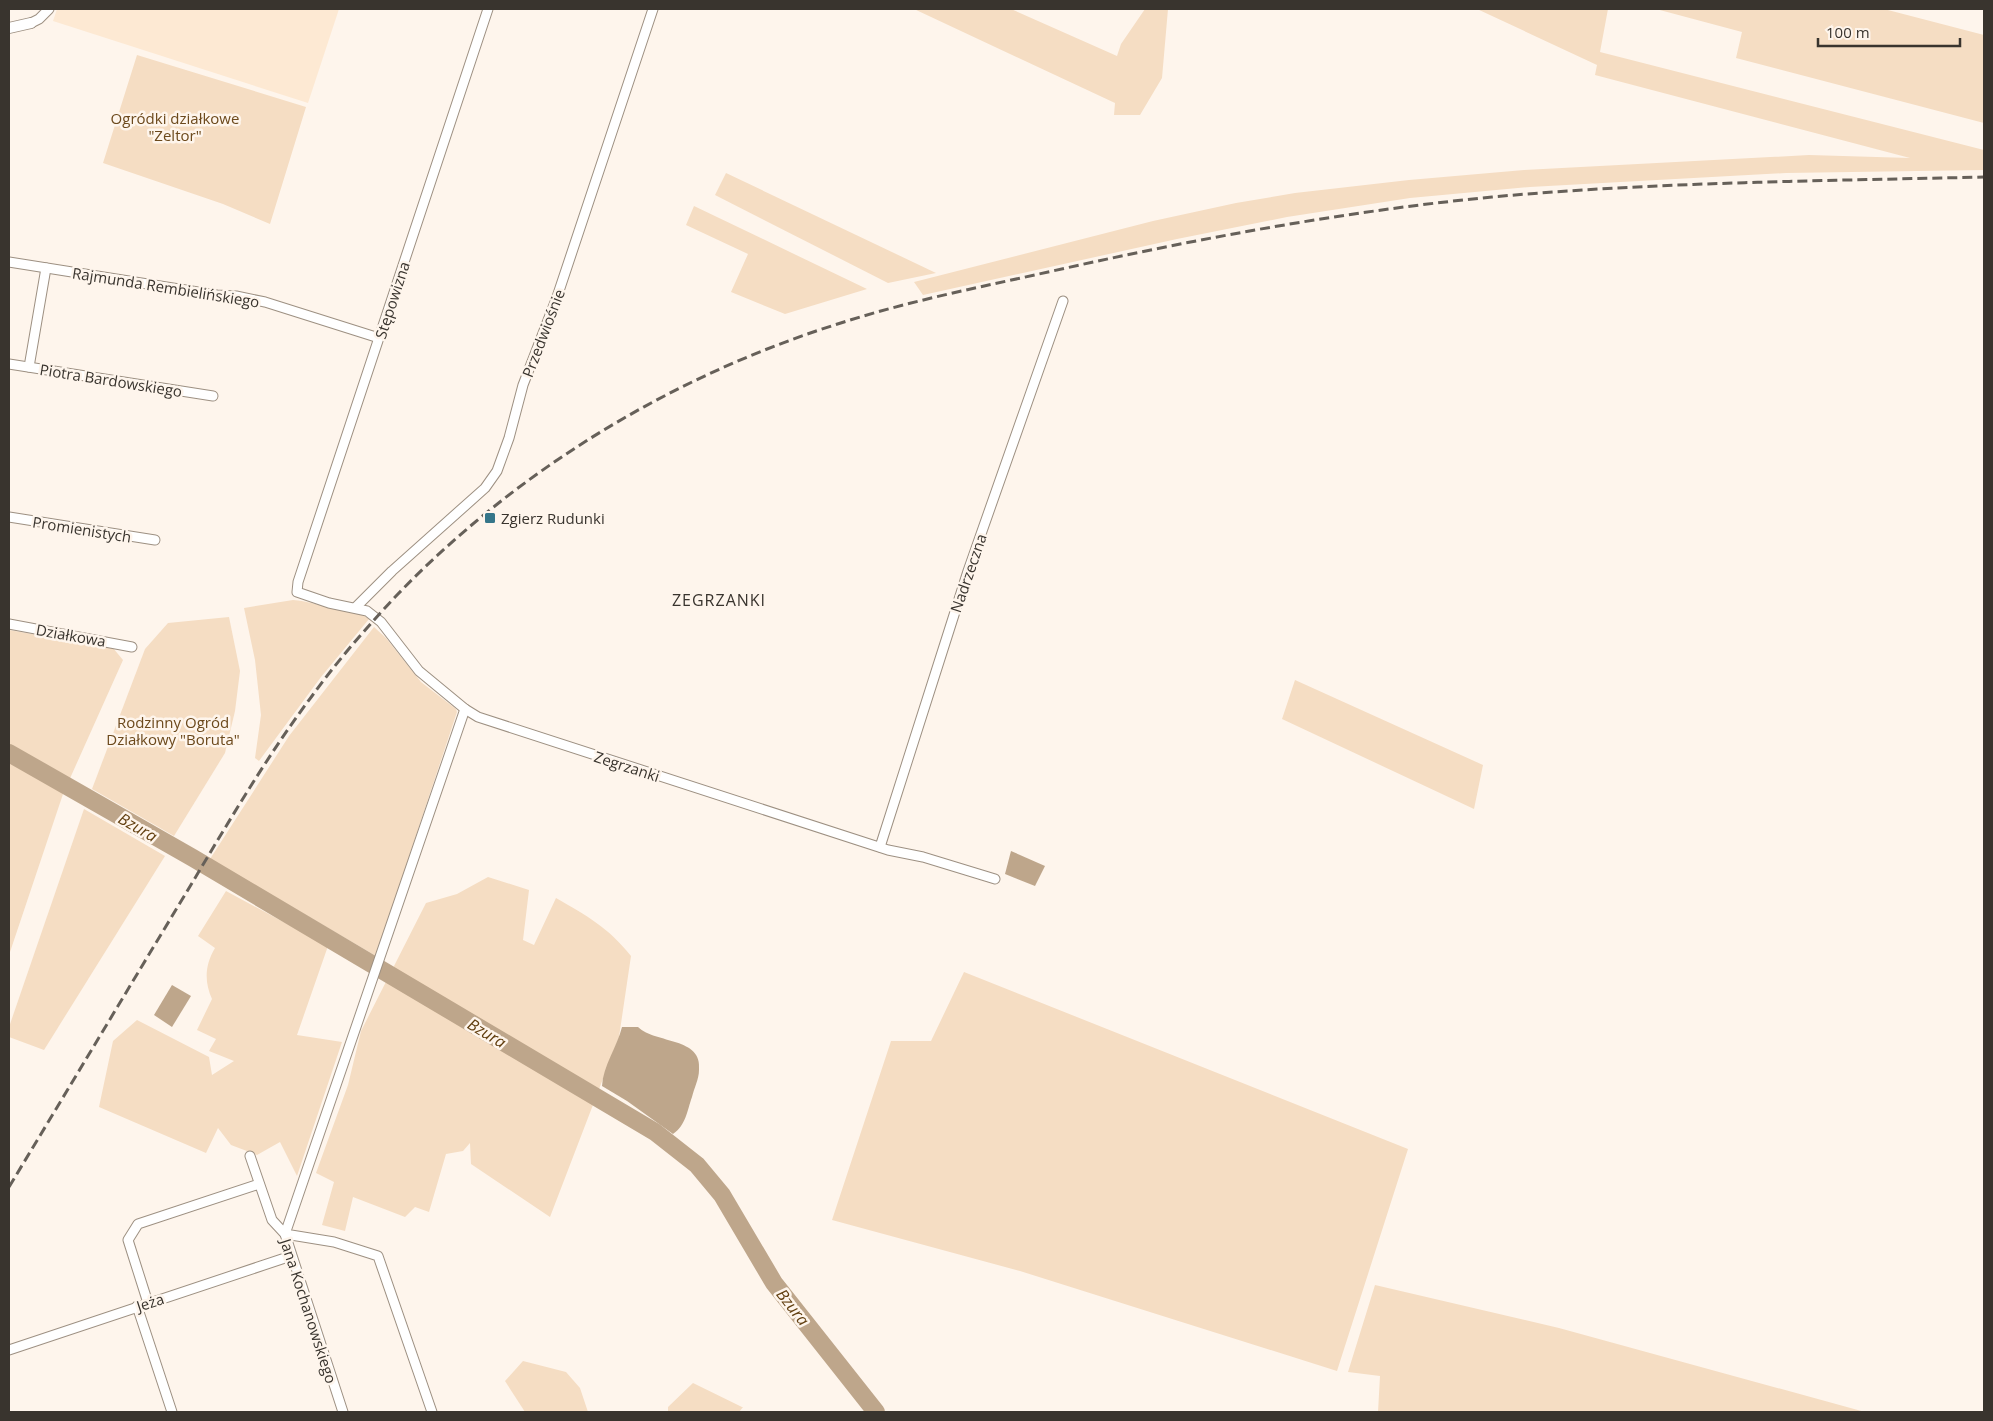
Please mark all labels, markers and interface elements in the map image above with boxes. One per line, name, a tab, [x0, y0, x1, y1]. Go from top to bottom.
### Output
scale bar	[1818, 15, 1960, 47]
text: 100 m	[1826, 22, 1870, 42]
park label: Ogródki działkowe "Zeltor"	[111, 108, 239, 145]
street label: Stępowizna	[370, 259, 414, 341]
street label: Rajmunda Rembielińskiego	[71, 262, 261, 312]
street label: Przedwiośnie	[517, 286, 569, 380]
street label: Piotra Bardowskiego	[38, 359, 184, 401]
place label: Zgierz Rudunki	[501, 508, 605, 528]
street label: Promienistych	[31, 511, 133, 547]
marker: Zgierz Rudunki	[483, 511, 497, 525]
street label: Nadrzeczna	[945, 531, 991, 615]
district label: ZEGRZANKI	[672, 589, 766, 611]
street label: Działkowa	[34, 619, 108, 651]
park label: Rodzinny Ogród Działkowy "Boruta"	[106, 712, 240, 749]
street label: Zegrzanki	[592, 746, 662, 786]
water label: Bzura	[115, 807, 161, 847]
water label: Bzura	[464, 1013, 510, 1053]
street label: Jana Kochanowskiego	[276, 1234, 342, 1386]
water label: Bzura	[772, 1284, 814, 1330]
street label: Jeża	[132, 1288, 166, 1316]

